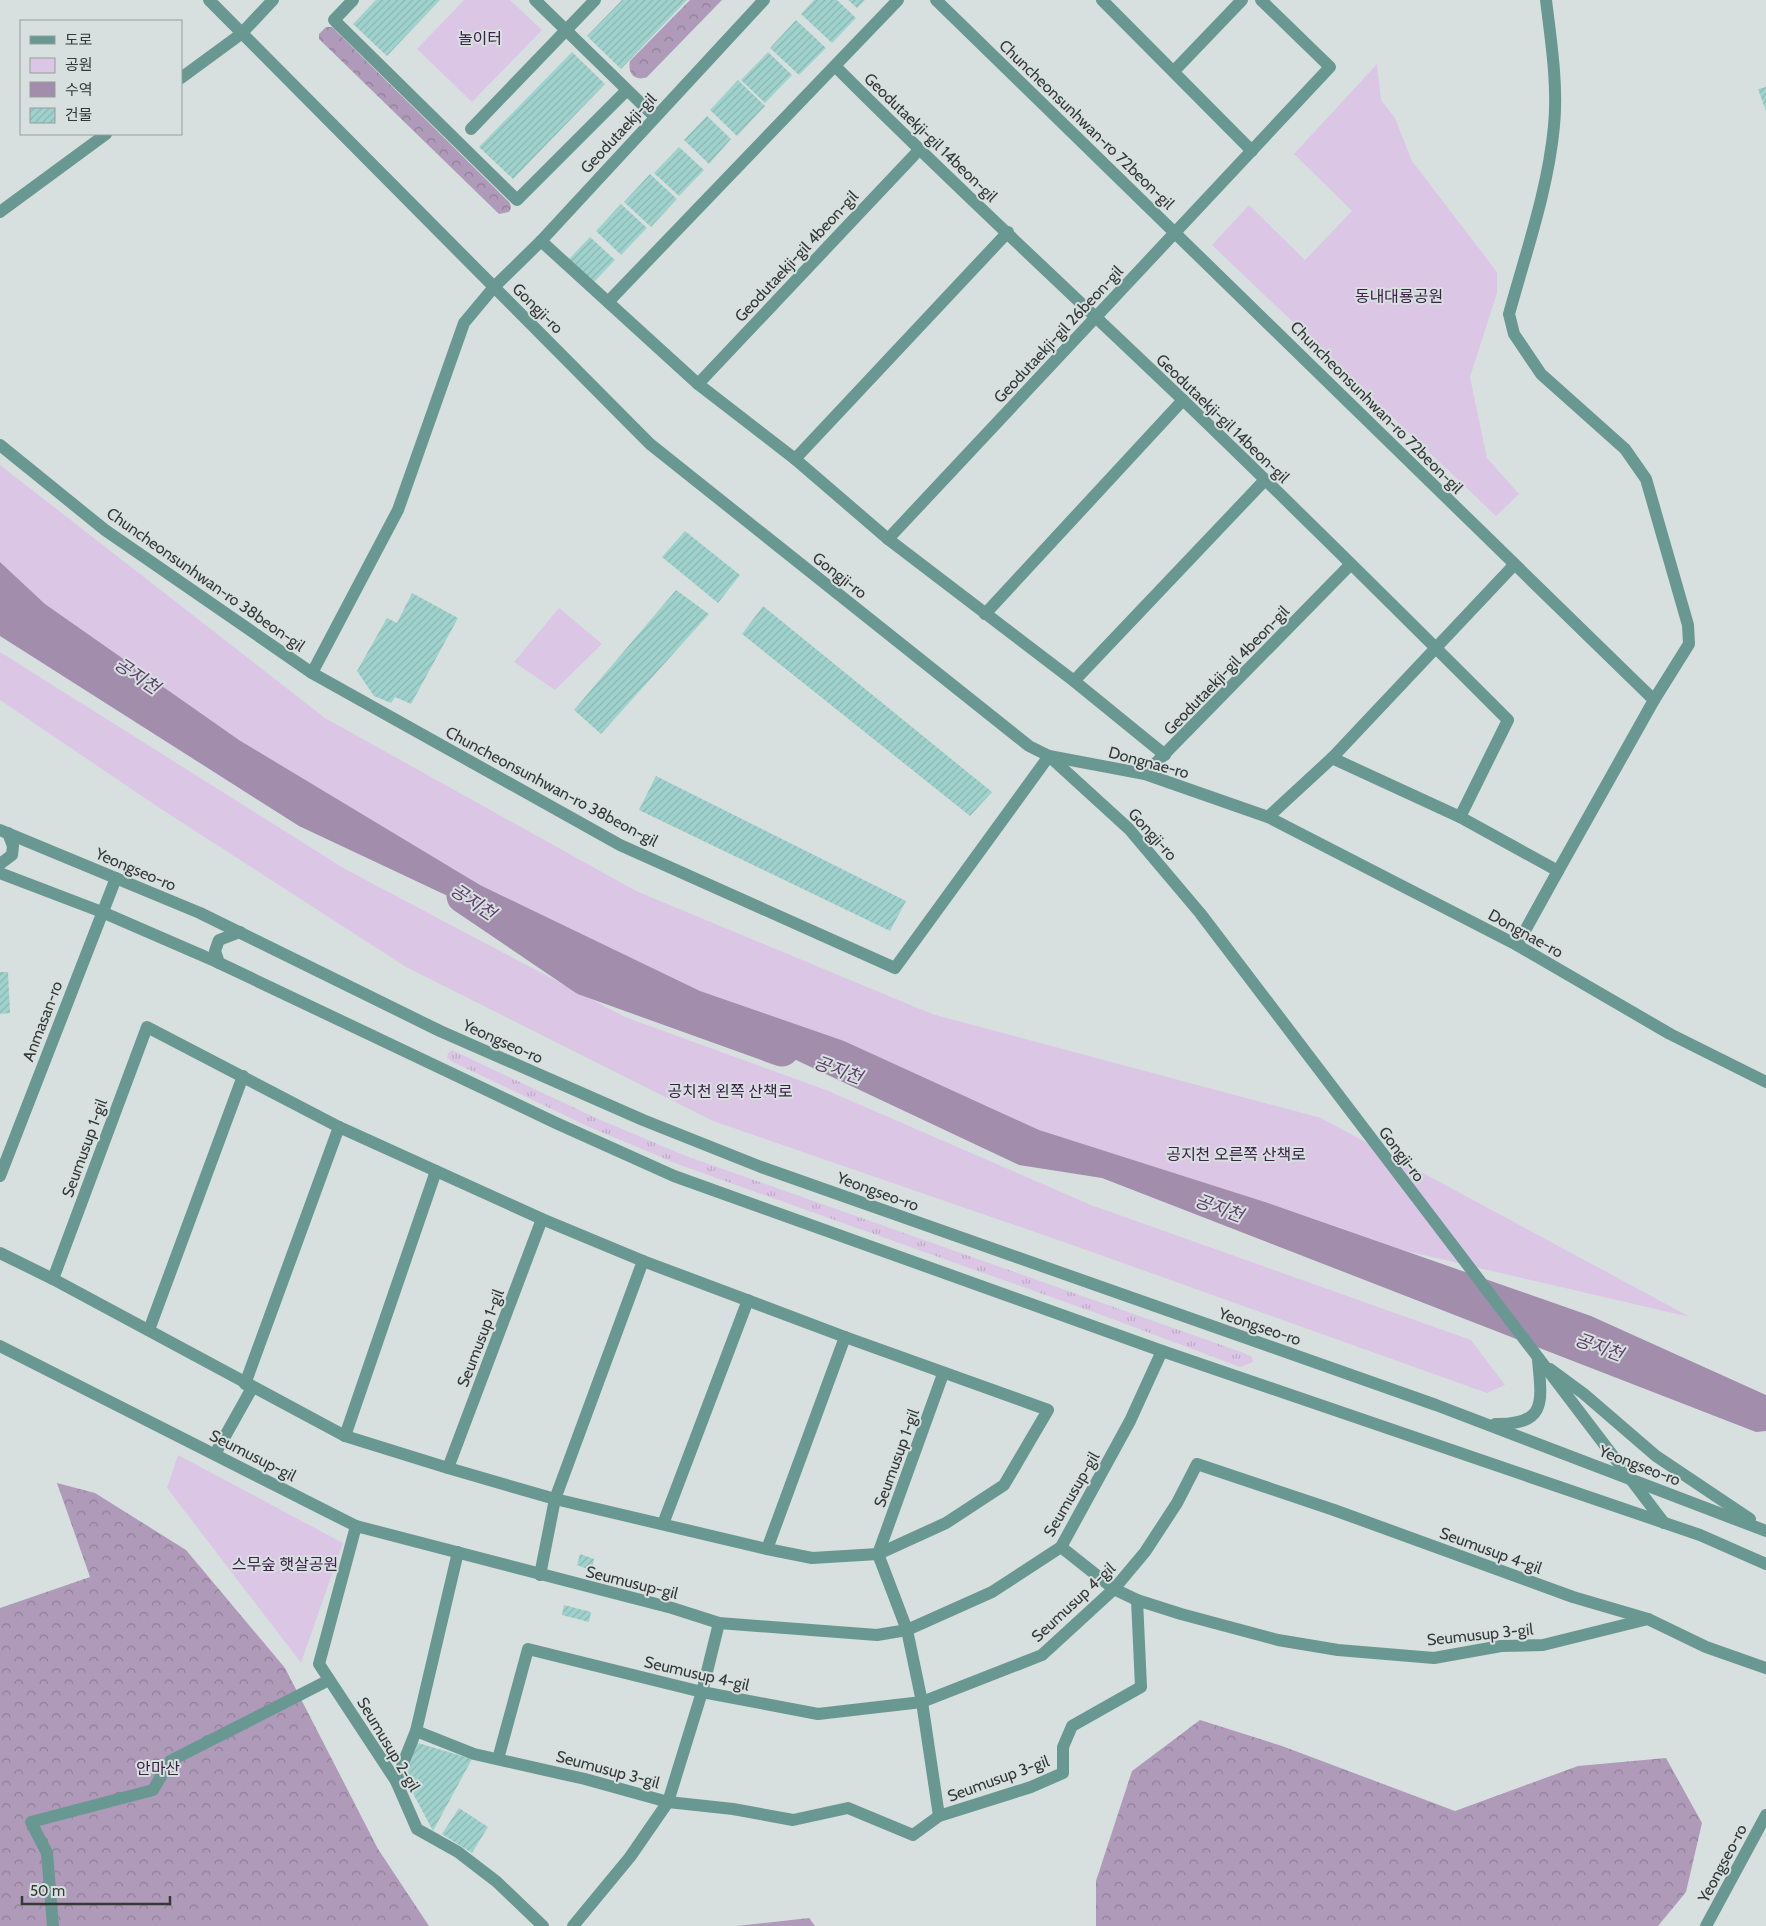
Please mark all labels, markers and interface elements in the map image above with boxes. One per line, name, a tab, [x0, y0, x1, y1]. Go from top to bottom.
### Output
legend	[20, 20, 182, 135]
park label: 놀이터	[458, 29, 502, 48]
text: 도로	[65, 31, 93, 49]
street label: Chuncheonsunhwan-ro 72beon-gil	[995, 36, 1178, 213]
text: 공원	[65, 56, 93, 74]
street label: Geodutaekji-gil 14beon-gil	[860, 69, 1001, 206]
text: 수역	[65, 81, 93, 99]
street label: Geodutaekji-gil	[577, 89, 660, 177]
text: 건물	[65, 106, 93, 124]
street label: Geodutaekji-gil 4beon-gil	[731, 187, 862, 326]
street label: Geodutaekji-gil 26beon-gil	[990, 262, 1127, 407]
street label: Gongji-ro	[508, 279, 567, 338]
park label: 동내대룡공원	[1355, 287, 1443, 306]
street label: Chuncheonsunhwan-ro 72beon-gil	[1287, 317, 1467, 498]
street label: Geodutaekji-gil 14beon-gil	[1152, 350, 1293, 487]
street label: Chuncheonsunhwan-ro 38beon-gil	[103, 503, 309, 656]
street label: Gongji-ro	[809, 548, 871, 603]
street label: Geodutaekji-gil 4beon-gil	[1160, 602, 1293, 739]
water label: 공지천	[110, 653, 166, 700]
street label: Chuncheonsunhwan-ro 38beon-gil	[442, 722, 661, 851]
street label: Dongnae-ro	[1107, 743, 1191, 782]
street label: Gongji-ro	[1124, 804, 1181, 865]
street label: Yeongseo-ro	[92, 844, 179, 895]
water label: 공지천	[446, 879, 502, 926]
street label: Dongnae-ro	[1485, 905, 1567, 962]
street label: Anmasan-ro	[19, 978, 66, 1064]
street label: Yeongseo-ro	[459, 1015, 546, 1068]
water label: 공지천	[811, 1051, 867, 1090]
park label: 공치천 왼쪽 산책로	[668, 1082, 793, 1101]
street label: Seumusup 1-gil	[58, 1096, 111, 1200]
street label: Gongji-ro	[1375, 1123, 1429, 1186]
park label: 공지천 오른쪽 산책로	[1166, 1145, 1306, 1164]
street label: Yeongseo-ro	[833, 1168, 922, 1215]
water label: 공지천	[1192, 1189, 1248, 1228]
street label: Seumusup 1-gil	[453, 1286, 508, 1390]
street label: Yeongseo-ro	[1215, 1303, 1304, 1349]
water label: 공지천	[1572, 1328, 1628, 1367]
street label: Seumusup 1-gil	[870, 1406, 923, 1510]
street label: Seumusup-gil	[206, 1426, 299, 1485]
street label: Yeongseo-ro	[1595, 1441, 1683, 1490]
street label: Seumusup-gil	[1040, 1448, 1103, 1540]
street label: Seumusup 4-gil	[1437, 1523, 1545, 1578]
park label: 스무숲 햇살공원	[232, 1555, 338, 1574]
street label: Seumusup 4-gil	[1028, 1559, 1119, 1646]
street label: Seumusup-gil	[584, 1562, 680, 1603]
street label: Seumusup 3-gil	[1426, 1619, 1534, 1650]
street label: Seumusup 4-gil	[642, 1652, 752, 1695]
street label: Seumusup 2-gil	[353, 1694, 424, 1795]
street label: Seumusup 3-gil	[554, 1746, 662, 1793]
street label: Seumusup 3-gil	[945, 1751, 1052, 1806]
park label: 안마산	[136, 1759, 180, 1778]
street label: Yeongseo-ro	[1693, 1821, 1751, 1906]
scale bar	[22, 1874, 170, 1906]
text: 50 m	[30, 1882, 65, 1900]

